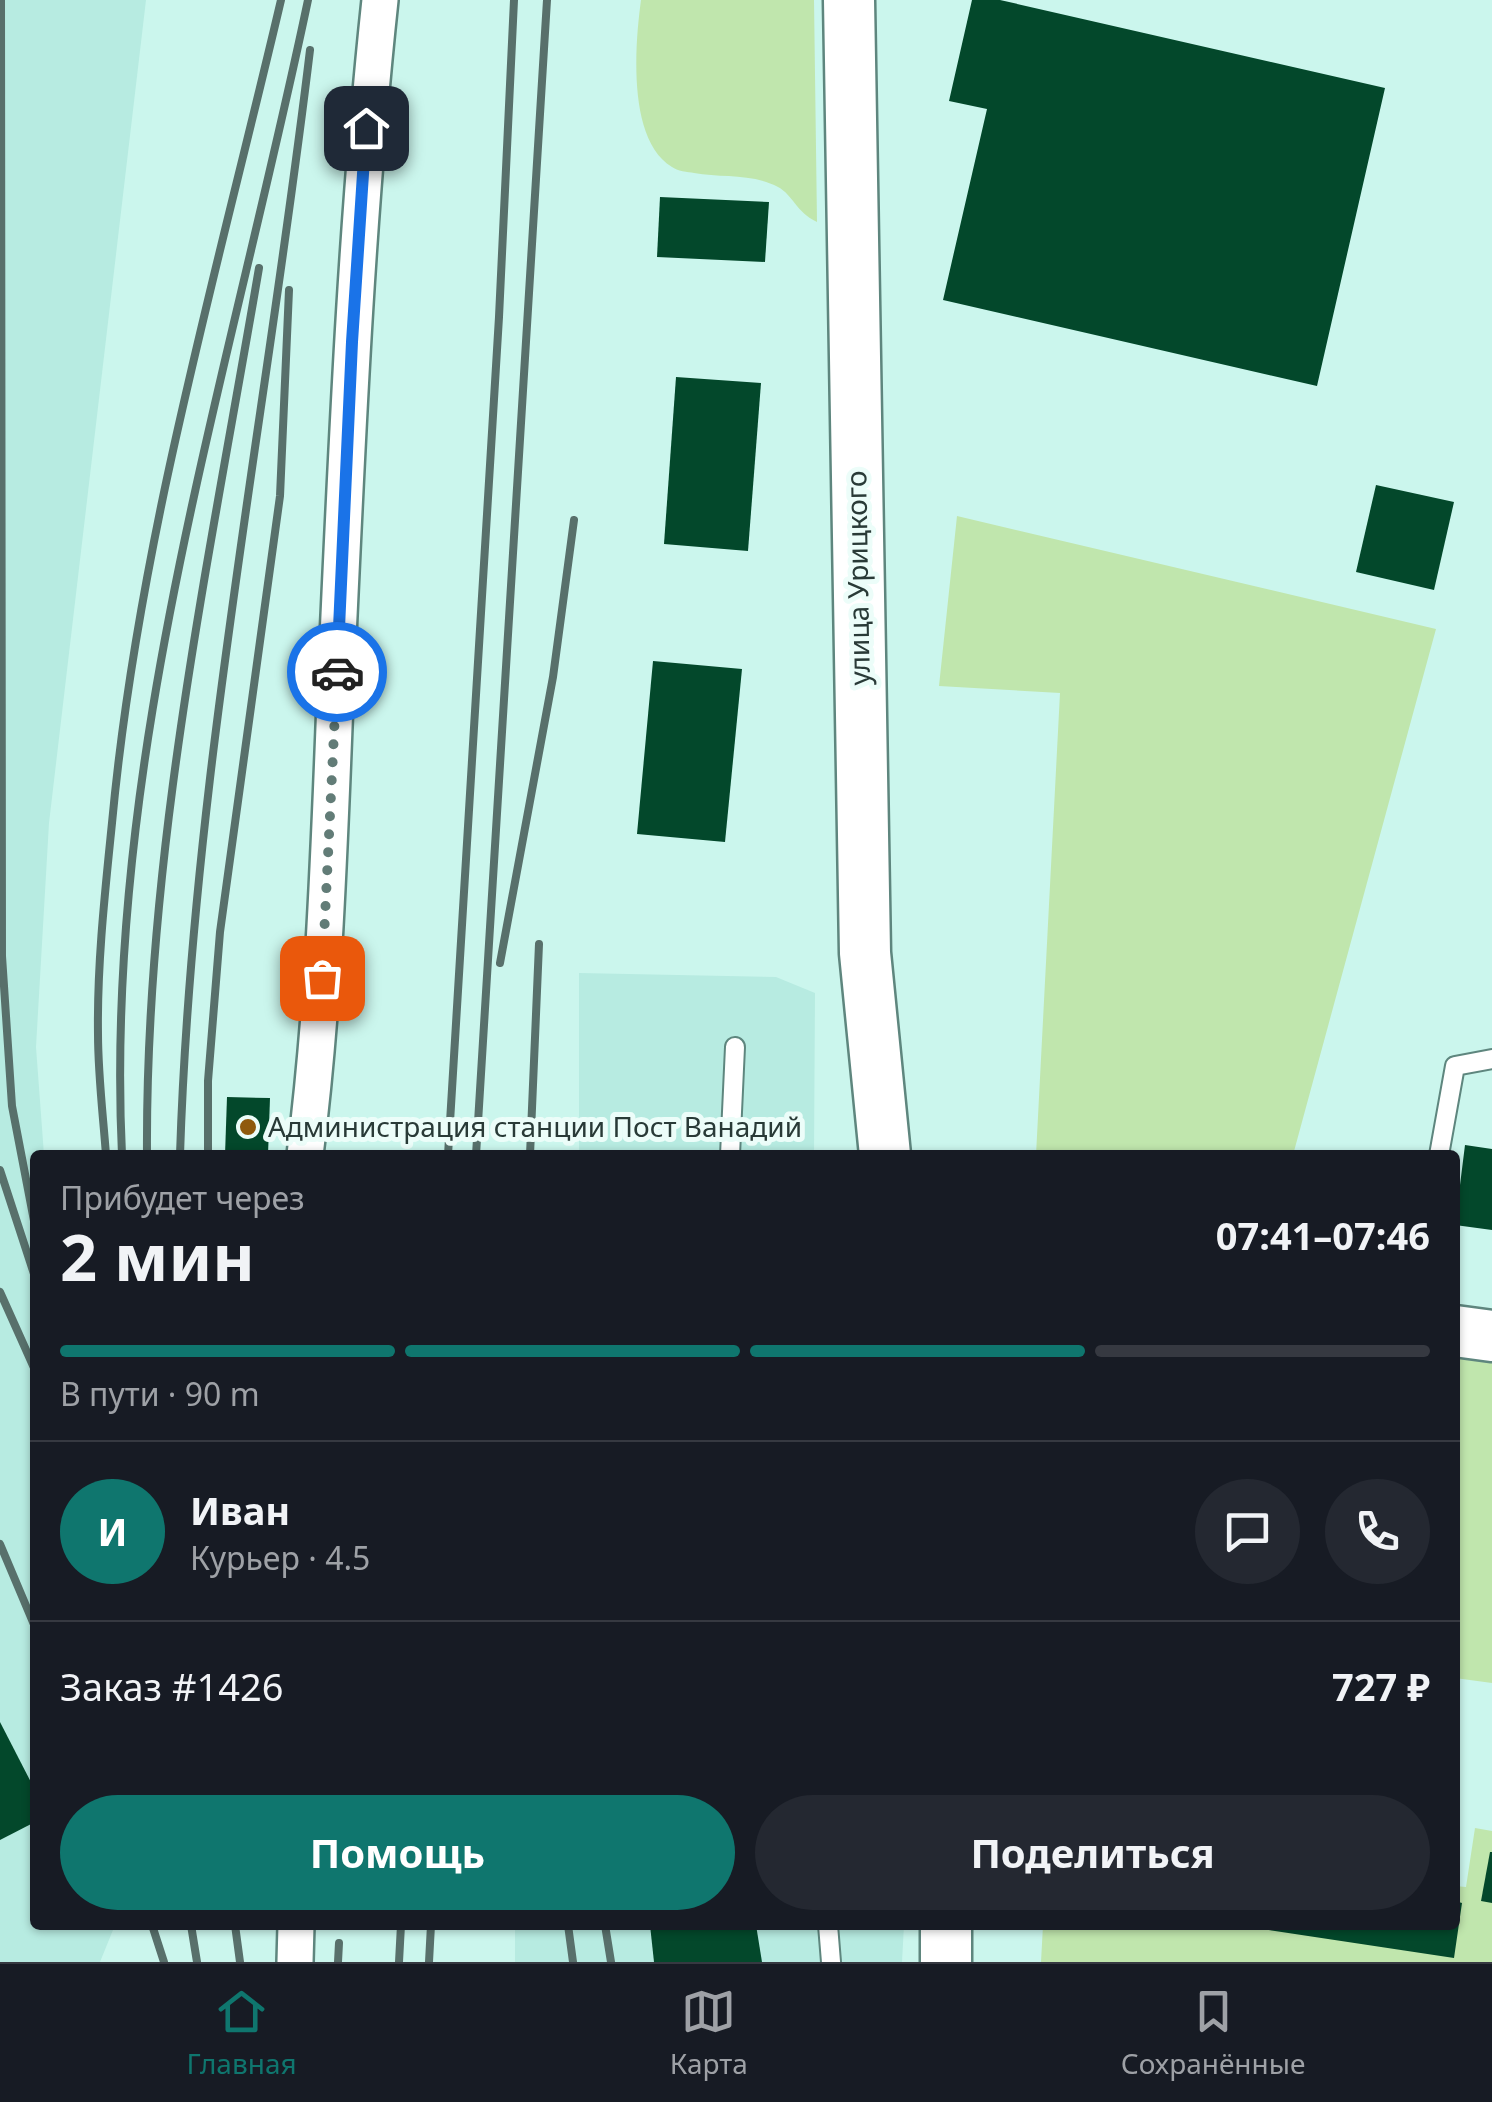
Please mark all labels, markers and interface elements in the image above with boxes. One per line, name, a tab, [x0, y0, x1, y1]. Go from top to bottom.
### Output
pin	[324, 86, 409, 171]
icon: home	[339, 101, 394, 156]
street label: улица Урицкого	[836, 470, 878, 686]
courier	[287, 622, 387, 722]
icon: car	[310, 645, 365, 700]
pin	[280, 936, 365, 1021]
icon: bag	[295, 951, 350, 1006]
place label: Администрация станции Пост Ванадий	[268, 1107, 802, 1145]
marker: Администрация станции Пост Ванадий	[237, 1116, 259, 1138]
text: Прибудет через	[60, 1176, 305, 1219]
text: 07:41–07:46	[1216, 1209, 1430, 1261]
text: 2 мин	[60, 1212, 255, 1300]
text: В пути · 90 m	[60, 1372, 260, 1415]
button: chat	[1195, 1479, 1300, 1584]
button: phone	[1325, 1479, 1430, 1584]
text: Иван	[190, 1484, 290, 1536]
text: И	[97, 1505, 128, 1557]
text: Курьер · 4.5	[190, 1536, 370, 1579]
text: Заказ #1426	[60, 1660, 284, 1712]
text: 727 ₽	[1332, 1660, 1430, 1712]
button: Помощь	[60, 1795, 735, 1910]
button: Поделиться	[755, 1795, 1430, 1910]
tab: Главная	[187, 1984, 297, 2082]
tab: Карта	[670, 1984, 748, 2082]
tab: Сохранённые	[1121, 1984, 1305, 2082]

